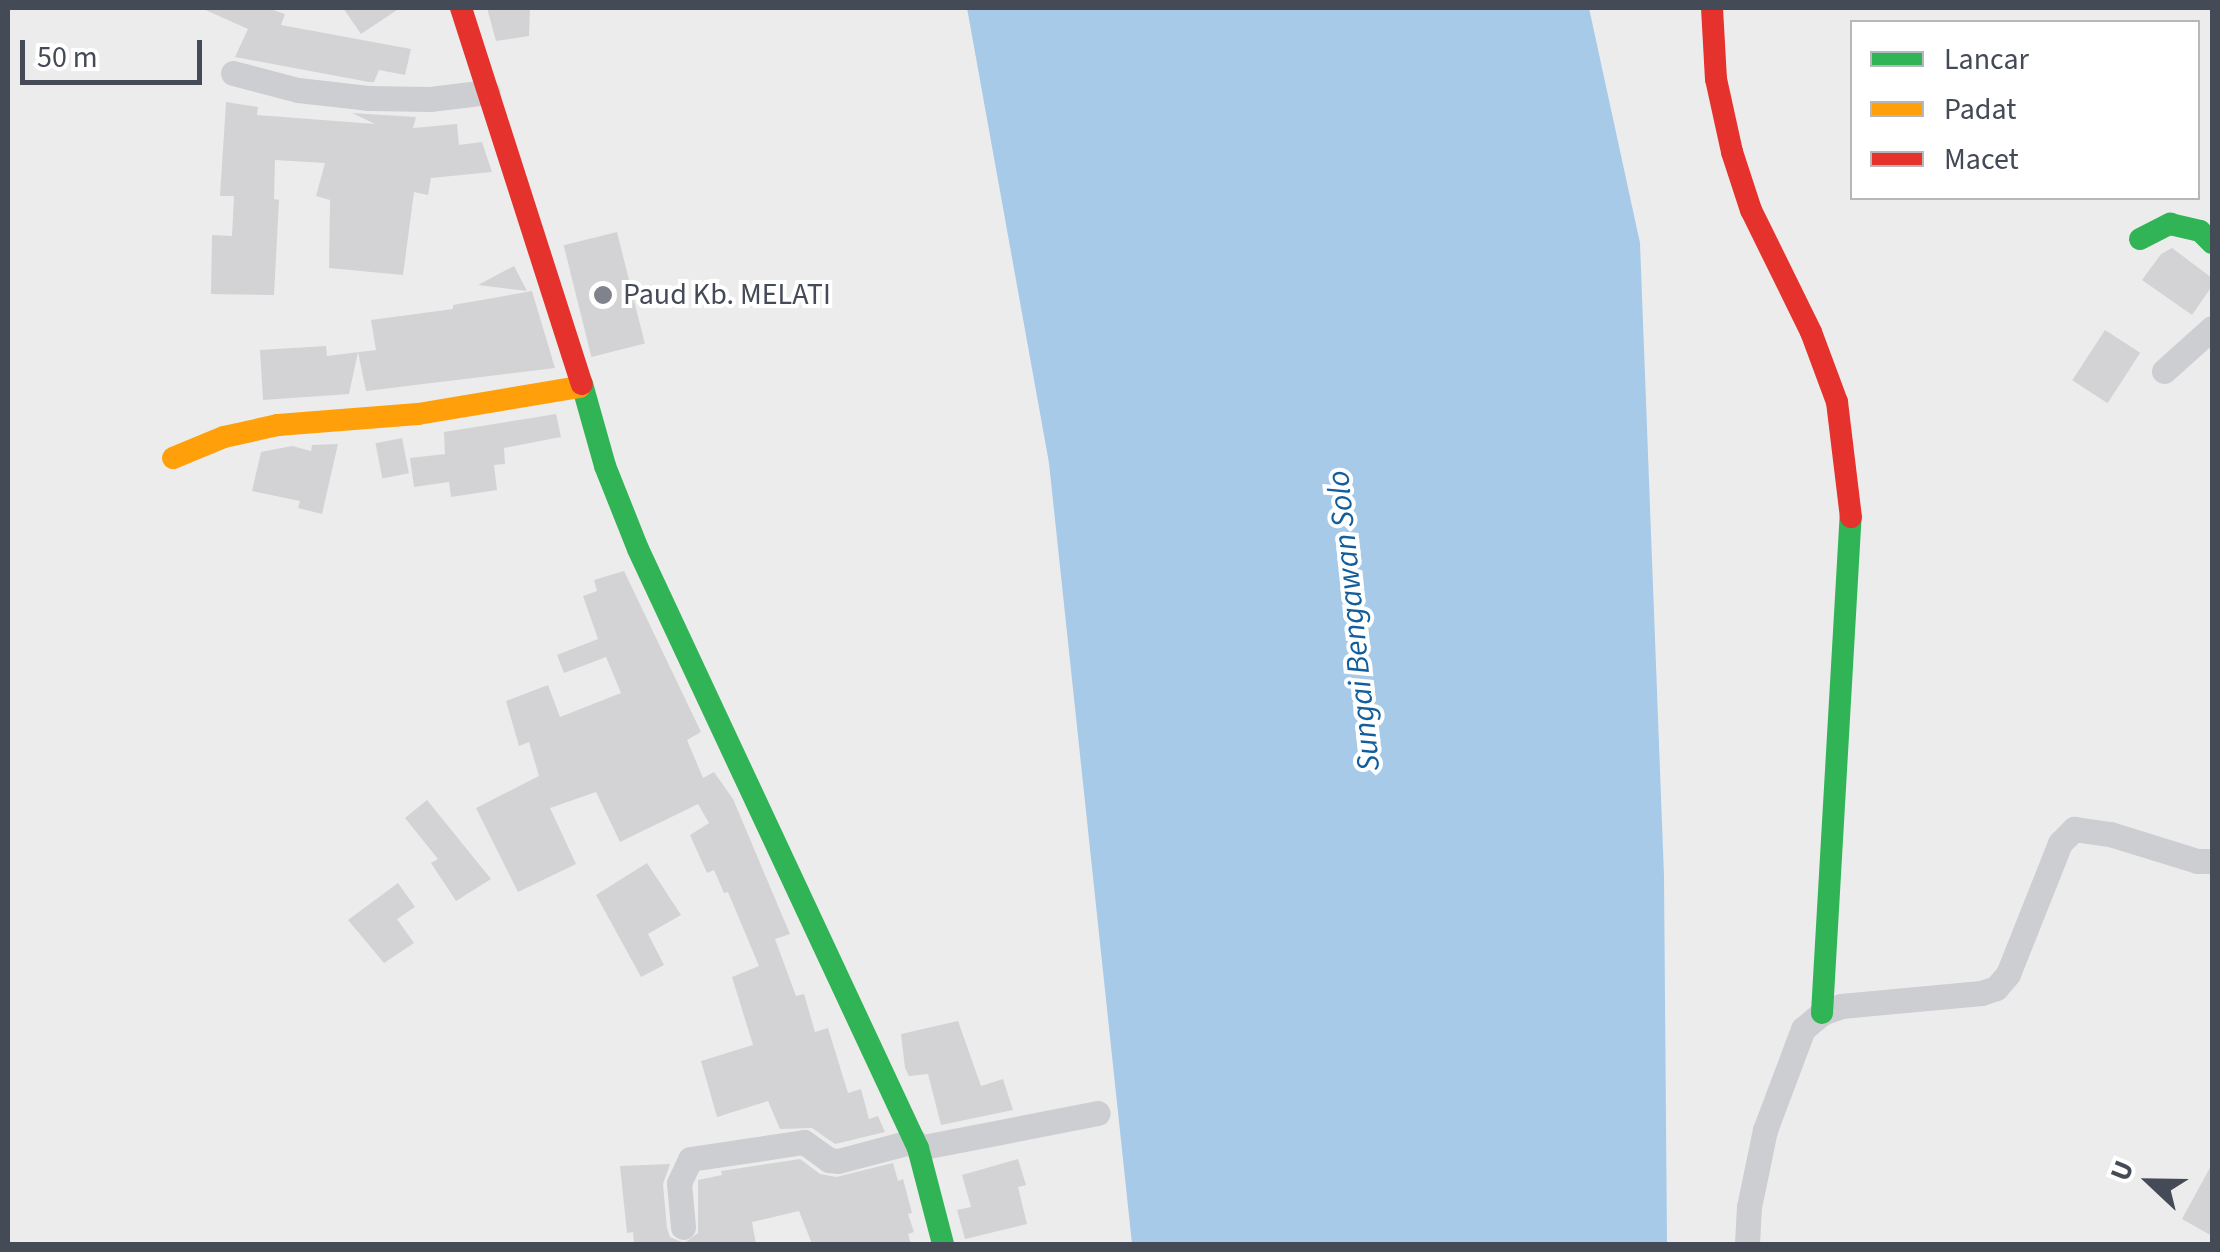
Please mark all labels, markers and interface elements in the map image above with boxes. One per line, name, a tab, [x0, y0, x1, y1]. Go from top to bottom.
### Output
scale bar	[25, 20, 208, 82]
legend	[1850, 20, 2200, 200]
text: 50 m	[37, 36, 98, 79]
text: Lancar	[1944, 38, 2029, 81]
text: Padat	[1944, 88, 2016, 131]
text: Macet	[1944, 138, 2019, 181]
place label: Paud Kb. MELATI	[623, 277, 831, 313]
marker: Paud Kb. MELATI	[592, 284, 614, 306]
water label: Sungai Bengawan Solo	[1319, 469, 1389, 773]
north arrow	[2100, 1132, 2200, 1232]
text: U	[2100, 1155, 2144, 1187]

